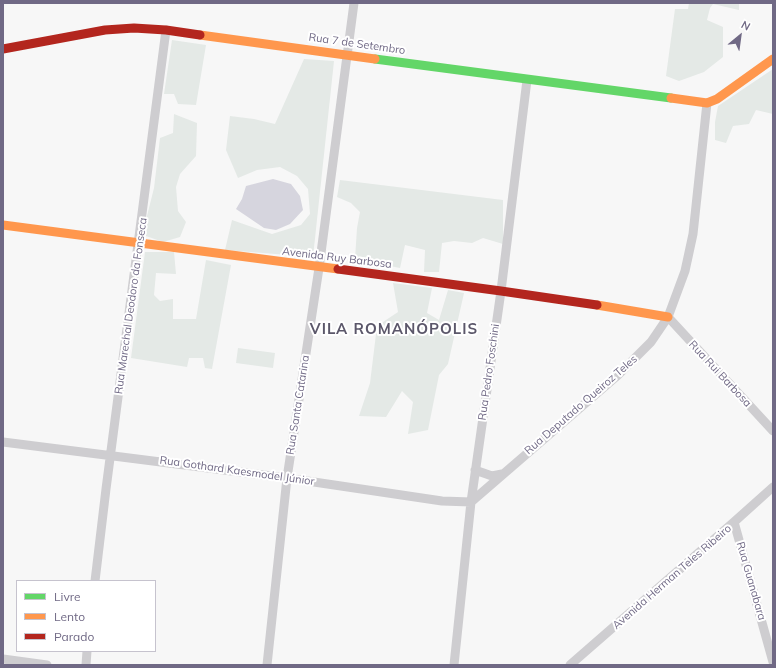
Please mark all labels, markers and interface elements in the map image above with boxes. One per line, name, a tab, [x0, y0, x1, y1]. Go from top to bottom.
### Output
north arrow	[720, 16, 760, 56]
text: N	[739, 17, 753, 34]
street label: Rua 7 de Setembro	[308, 31, 406, 57]
street label: Rua Marechal Deodoro da Fonseca	[112, 217, 150, 395]
street label: Avenida Ruy Barbosa	[281, 245, 393, 271]
district label: VILA ROMANÓPOLIS	[310, 320, 478, 338]
street label: Rua Pedro Foschini	[476, 323, 502, 421]
street label: Rua Rui Barbosa	[686, 338, 754, 410]
street label: Rua Deputado Queiroz Teles	[522, 353, 640, 457]
street label: Rua Santa Catarina	[284, 354, 312, 456]
street label: Rua Gothard Kaesmodel Júnior	[159, 454, 315, 488]
street label: Avenida Herman Teles Ribeiro	[610, 522, 734, 632]
street label: Rua Guanabara	[733, 540, 769, 622]
legend	[16, 580, 156, 652]
text: Livre	[54, 589, 81, 604]
text: Lento	[54, 609, 85, 624]
text: Parado	[54, 629, 94, 644]

